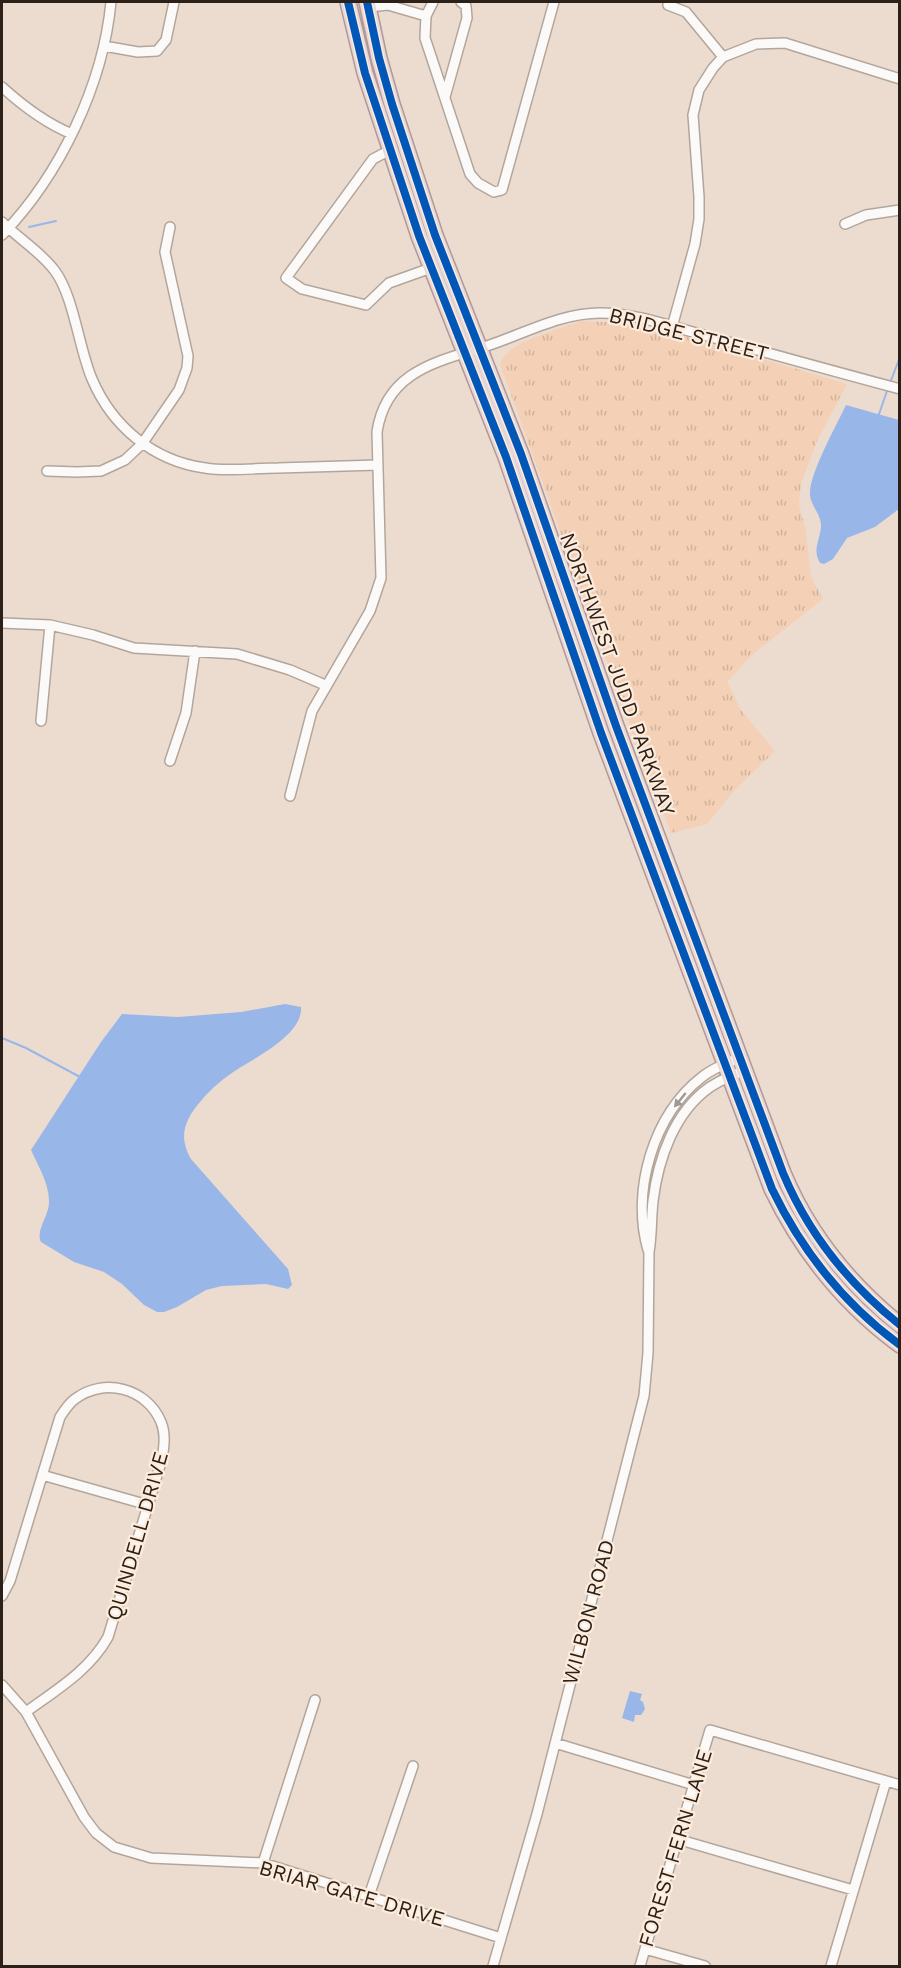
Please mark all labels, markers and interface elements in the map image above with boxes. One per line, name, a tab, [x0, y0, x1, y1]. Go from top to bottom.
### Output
street label: BRIDGE STREET	[607, 302, 772, 366]
street label: NORTHWEST JUDD PARKWAY	[555, 529, 681, 819]
one-way arrow	[674, 1092, 687, 1108]
street label: QUINDELL DRIVE	[101, 1449, 173, 1623]
street label: WILBON ROAD	[557, 1537, 619, 1687]
street label: FOREST FERN LANE	[633, 1746, 717, 1950]
street label: BRIAR GATE DRIVE	[256, 1855, 448, 1931]

